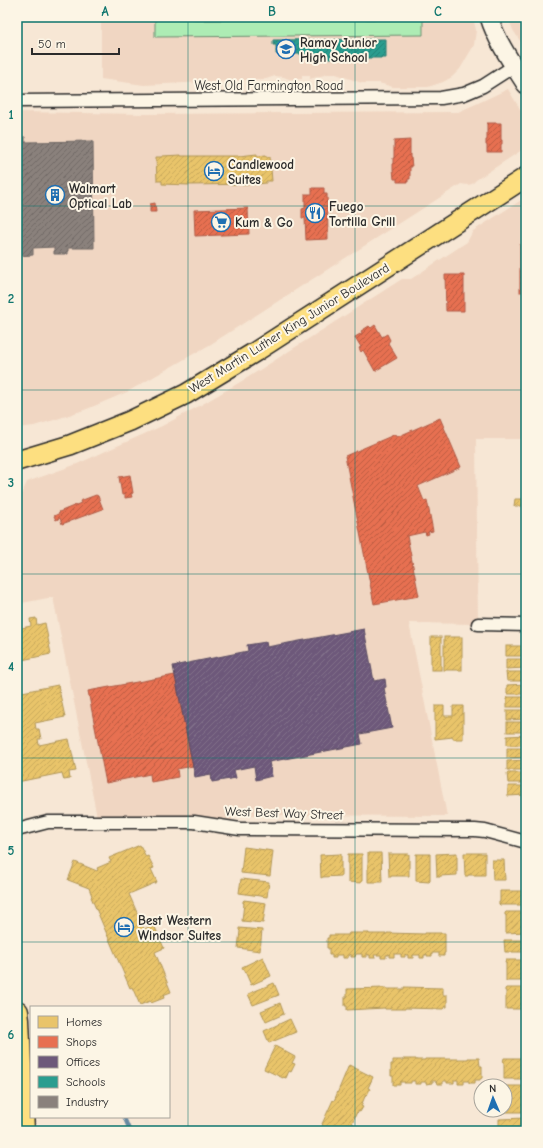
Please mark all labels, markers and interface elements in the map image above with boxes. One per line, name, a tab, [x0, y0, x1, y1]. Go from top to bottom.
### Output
text: A	[101, 4, 109, 19]
text: B	[268, 4, 276, 19]
text: C	[434, 4, 442, 19]
scale bar	[32, 30, 119, 56]
place label: Ramay Junior High School	[300, 35, 378, 65]
text: 50 m	[38, 37, 66, 51]
school or university icon: Ramay Junior High School	[275, 38, 297, 60]
street label: West Old Farmington Road	[194, 78, 344, 93]
text: 1	[8, 107, 14, 122]
place label: Candlewood Suites	[228, 157, 294, 187]
hotel icon: Candlewood Suites	[203, 160, 225, 182]
place label: Walmart Optical Lab	[69, 181, 132, 211]
building icon: Walmart Optical Lab	[44, 184, 66, 206]
place label: Fuego Tortilla Grill	[329, 199, 395, 229]
restaurant icon: Fuego Tortilla Grill	[304, 202, 326, 224]
supermarket icon: Kum & Go	[210, 211, 232, 233]
place label: Kum & Go	[235, 215, 293, 230]
street label: West Martin Luther King Junior Boulevard	[186, 260, 392, 396]
text: 2	[8, 291, 14, 306]
text: 3	[8, 475, 14, 490]
text: 4	[8, 659, 14, 674]
street label: West Best Way Street	[225, 803, 345, 823]
text: 5	[8, 843, 15, 858]
place label: Best Western Windsor Suites	[138, 913, 221, 943]
hotel icon: Best Western Windsor Suites	[113, 916, 135, 938]
legend	[30, 1006, 170, 1118]
text: Homes	[66, 1015, 102, 1029]
text: 6	[8, 1027, 15, 1042]
text: Shops	[66, 1035, 97, 1049]
text: Offices	[66, 1055, 100, 1069]
text: Schools	[66, 1075, 105, 1089]
north arrow	[473, 1078, 513, 1118]
text: N	[489, 1082, 496, 1095]
text: Industry	[66, 1095, 109, 1109]

